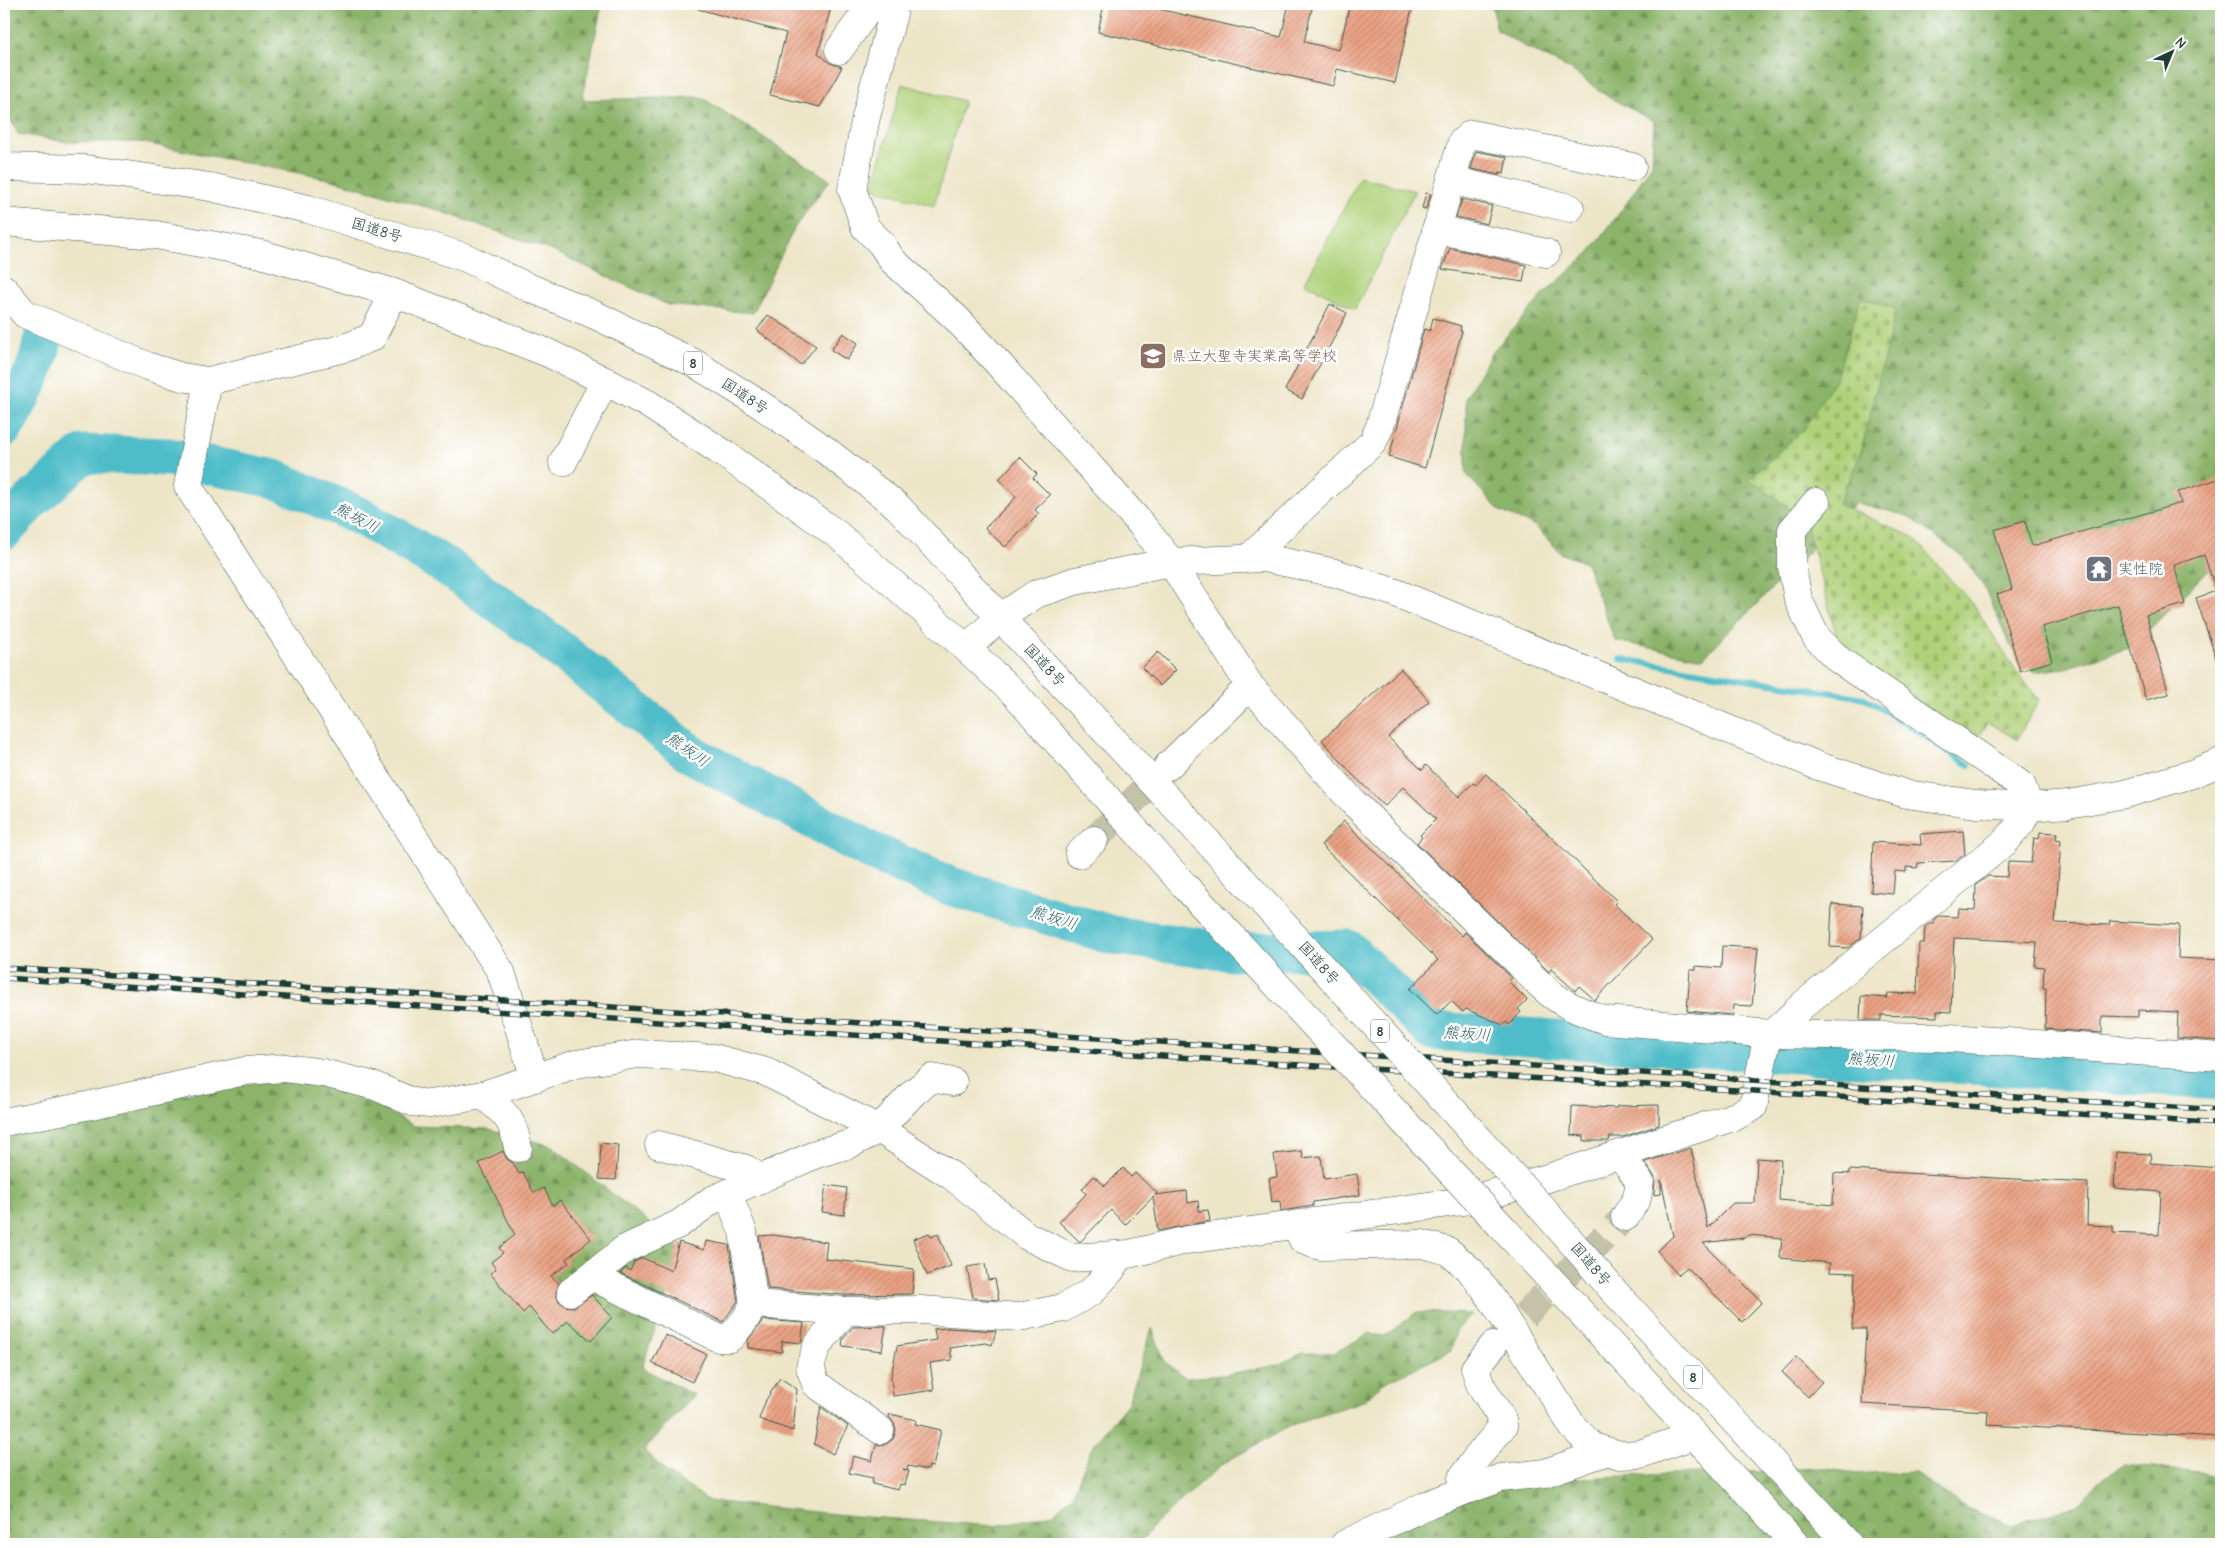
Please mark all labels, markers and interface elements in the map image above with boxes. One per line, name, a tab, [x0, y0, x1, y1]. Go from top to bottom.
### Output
north arrow	[2148, 28, 2198, 78]
text: N	[2171, 34, 2190, 52]
street label: 国道8号	[349, 214, 405, 246]
school or university icon: 県立大聖寺実業高等学校	[1138, 341, 1168, 371]
place label: 県立大聖寺実業高等学校	[1172, 347, 1337, 365]
road number: 8	[684, 352, 702, 374]
street label: 国道8号	[718, 374, 772, 418]
water label: 熊坂川	[331, 499, 382, 537]
temple icon: 実性院	[2084, 554, 2114, 584]
place label: 実性院	[2118, 560, 2163, 578]
street label: 国道8号	[1020, 640, 1070, 690]
water label: 熊坂川	[663, 729, 712, 771]
water label: 熊坂川	[1028, 902, 1079, 934]
street label: 国道8号	[1295, 937, 1343, 989]
road number: 8	[1371, 1019, 1389, 1042]
water label: 熊坂川	[1442, 1023, 1492, 1045]
water label: 熊坂川	[1846, 1049, 1896, 1071]
street label: 国道8号	[1567, 1238, 1615, 1290]
road number: 8	[1684, 1365, 1702, 1388]

